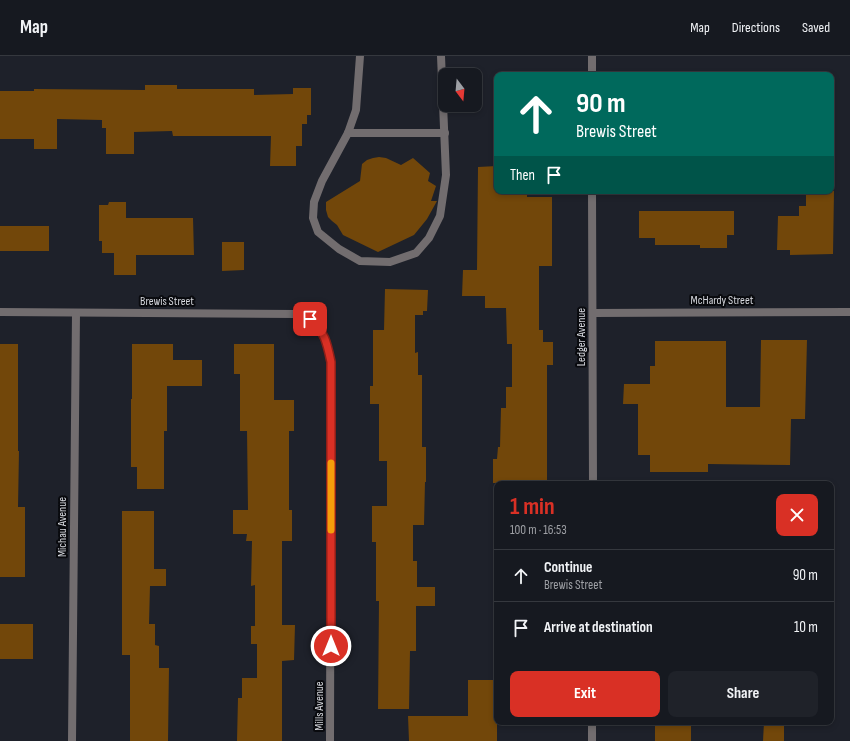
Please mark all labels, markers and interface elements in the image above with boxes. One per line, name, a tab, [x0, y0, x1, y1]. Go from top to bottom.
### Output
text: Map	[20, 16, 48, 39]
text: Map	[690, 19, 710, 36]
text: Directions	[732, 19, 780, 36]
text: Saved	[802, 19, 830, 36]
north arrow	[438, 68, 482, 112]
map controls	[438, 68, 482, 112]
text: 90 m	[576, 87, 626, 120]
icon: ahead	[510, 88, 562, 140]
text: Brewis Street	[576, 121, 657, 142]
icon: arrive	[543, 164, 565, 186]
text: Then	[510, 166, 535, 185]
street label: McHardy Street	[691, 293, 754, 308]
street label: Brewis Street	[140, 294, 194, 309]
pin	[293, 302, 327, 336]
icon: arrive	[299, 308, 321, 330]
street label: Ledger Avenue	[574, 308, 589, 366]
text: 1 min	[510, 492, 555, 521]
button: close	[776, 494, 818, 536]
street label: Michau Avenue	[55, 497, 70, 557]
text: 100 m · 16:53	[510, 522, 567, 538]
text: Continue	[544, 558, 593, 577]
icon: ahead	[510, 565, 532, 587]
text: 90 m	[793, 566, 818, 585]
text: Brewis Street	[544, 577, 602, 593]
icon: arrive	[510, 617, 532, 639]
text: Arrive at destination	[544, 618, 653, 637]
text: 10 m	[794, 618, 818, 637]
position arrow	[310, 625, 352, 667]
button: Exit	[510, 671, 660, 717]
button: Share	[668, 671, 818, 717]
street label: Mills Avenue	[312, 681, 327, 731]

